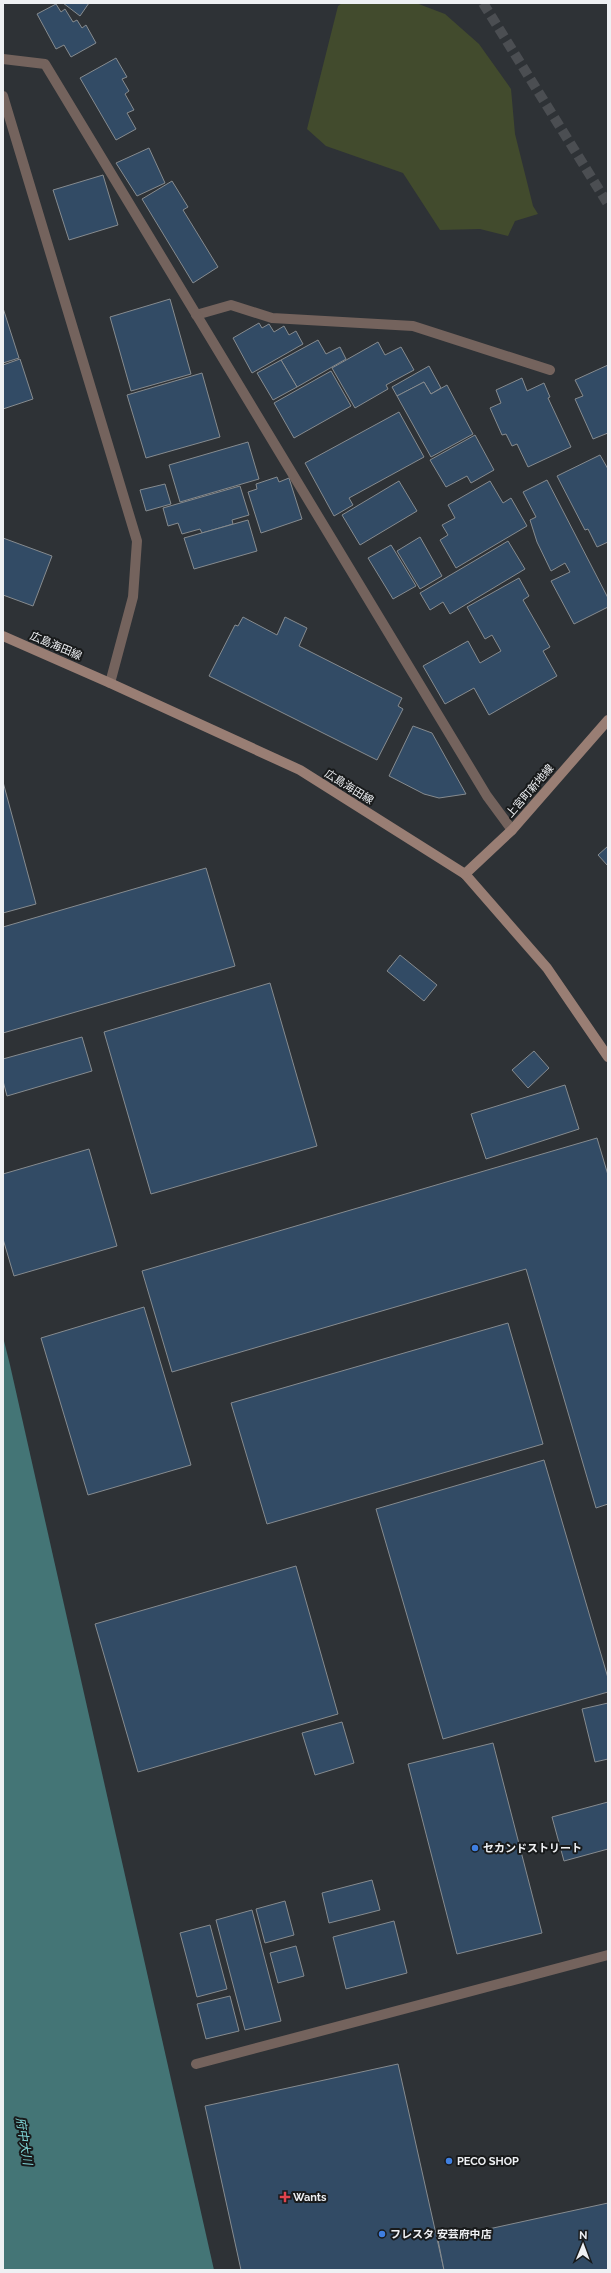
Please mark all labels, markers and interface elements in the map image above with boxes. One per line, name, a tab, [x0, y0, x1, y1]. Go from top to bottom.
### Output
street label: 広島海田線	[28, 629, 84, 663]
street label: 上宮町新地線	[503, 762, 557, 820]
street label: 広島海田線	[322, 767, 376, 807]
place label: セカンドストリート	[483, 1842, 582, 1855]
marker: セカンドストリート	[470, 1843, 480, 1853]
water label: 府中大川	[13, 2116, 35, 2168]
place label: PECO SHOP	[457, 2155, 519, 2168]
marker: PECO SHOP	[444, 2156, 454, 2166]
place label: Wants	[293, 2191, 327, 2204]
marker: Wants	[280, 2192, 290, 2202]
north arrow	[563, 2225, 603, 2265]
place label: フレスタ 安芸府中店	[390, 2228, 492, 2241]
marker: フレスタ 安芸府中店	[377, 2229, 387, 2239]
text: N	[579, 2229, 587, 2242]

